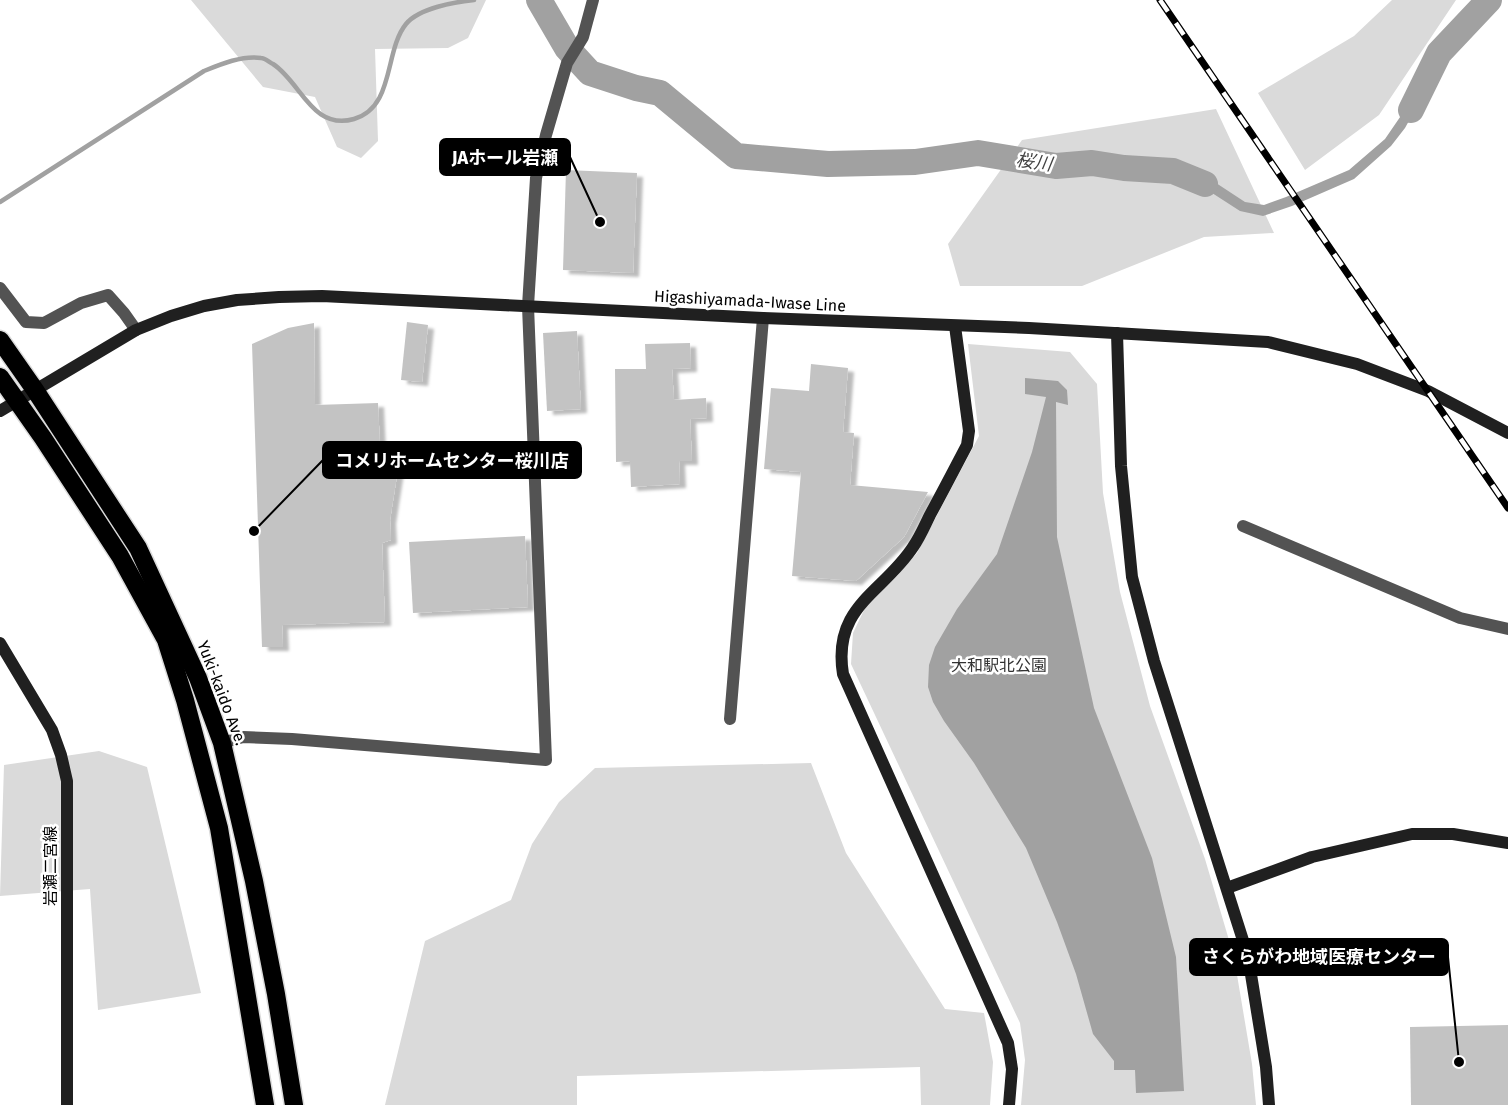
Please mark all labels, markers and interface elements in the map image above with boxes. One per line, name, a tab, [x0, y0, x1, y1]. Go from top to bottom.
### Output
callout: JAホール岩瀬	[440, 139, 570, 175]
text: JAホール岩瀬	[451, 147, 558, 169]
water label: 桜川	[1015, 149, 1055, 176]
street label: Higashiyamada-Iwase Line	[654, 286, 846, 316]
callout: コメリホームセンター桜川店	[323, 442, 581, 478]
text: コメリホームセンター桜川店	[335, 450, 569, 472]
street label: Yuki-kaido Ave.	[193, 638, 251, 748]
park label: 大和駅北公園	[951, 656, 1047, 675]
street label: 岩瀬二宮線	[41, 826, 60, 906]
callout: さくらがわ地域医療センター	[1190, 939, 1448, 975]
text: さくらがわ地域医療センター	[1202, 946, 1436, 968]

